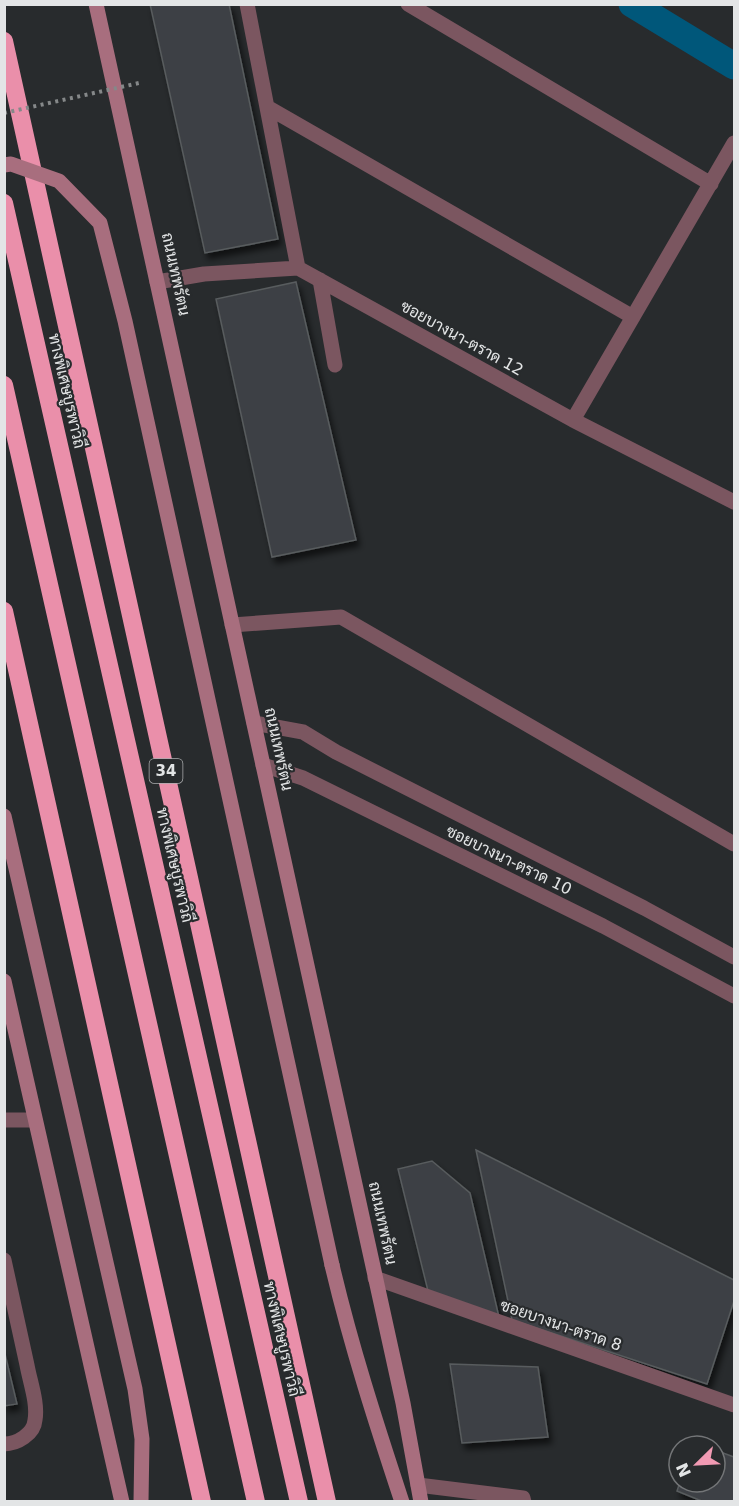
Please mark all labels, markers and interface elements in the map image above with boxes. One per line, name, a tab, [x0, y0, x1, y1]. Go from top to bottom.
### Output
street label: ถนนเทพรัตน	[158, 231, 195, 317]
street label: ซอยบางนา-ตราด 12	[397, 296, 527, 380]
street label: ทางพิเศษบูรพาวิถี	[43, 331, 91, 451]
street label: ถนนเทพรัตน	[261, 706, 298, 792]
road number: 34	[150, 759, 182, 783]
street label: ทางพิเศษบูรพาวิถี	[151, 805, 199, 925]
street label: ซอยบางนา-ตราด 10	[443, 821, 575, 899]
street label: ถนนเทพรัตน	[365, 1180, 402, 1266]
street label: ทางพิเศษบูรพาวิถี	[258, 1279, 306, 1399]
street label: ซอยบางนา-ตราด 8	[498, 1295, 624, 1355]
north arrow	[667, 1434, 727, 1494]
text: N	[672, 1460, 695, 1480]

